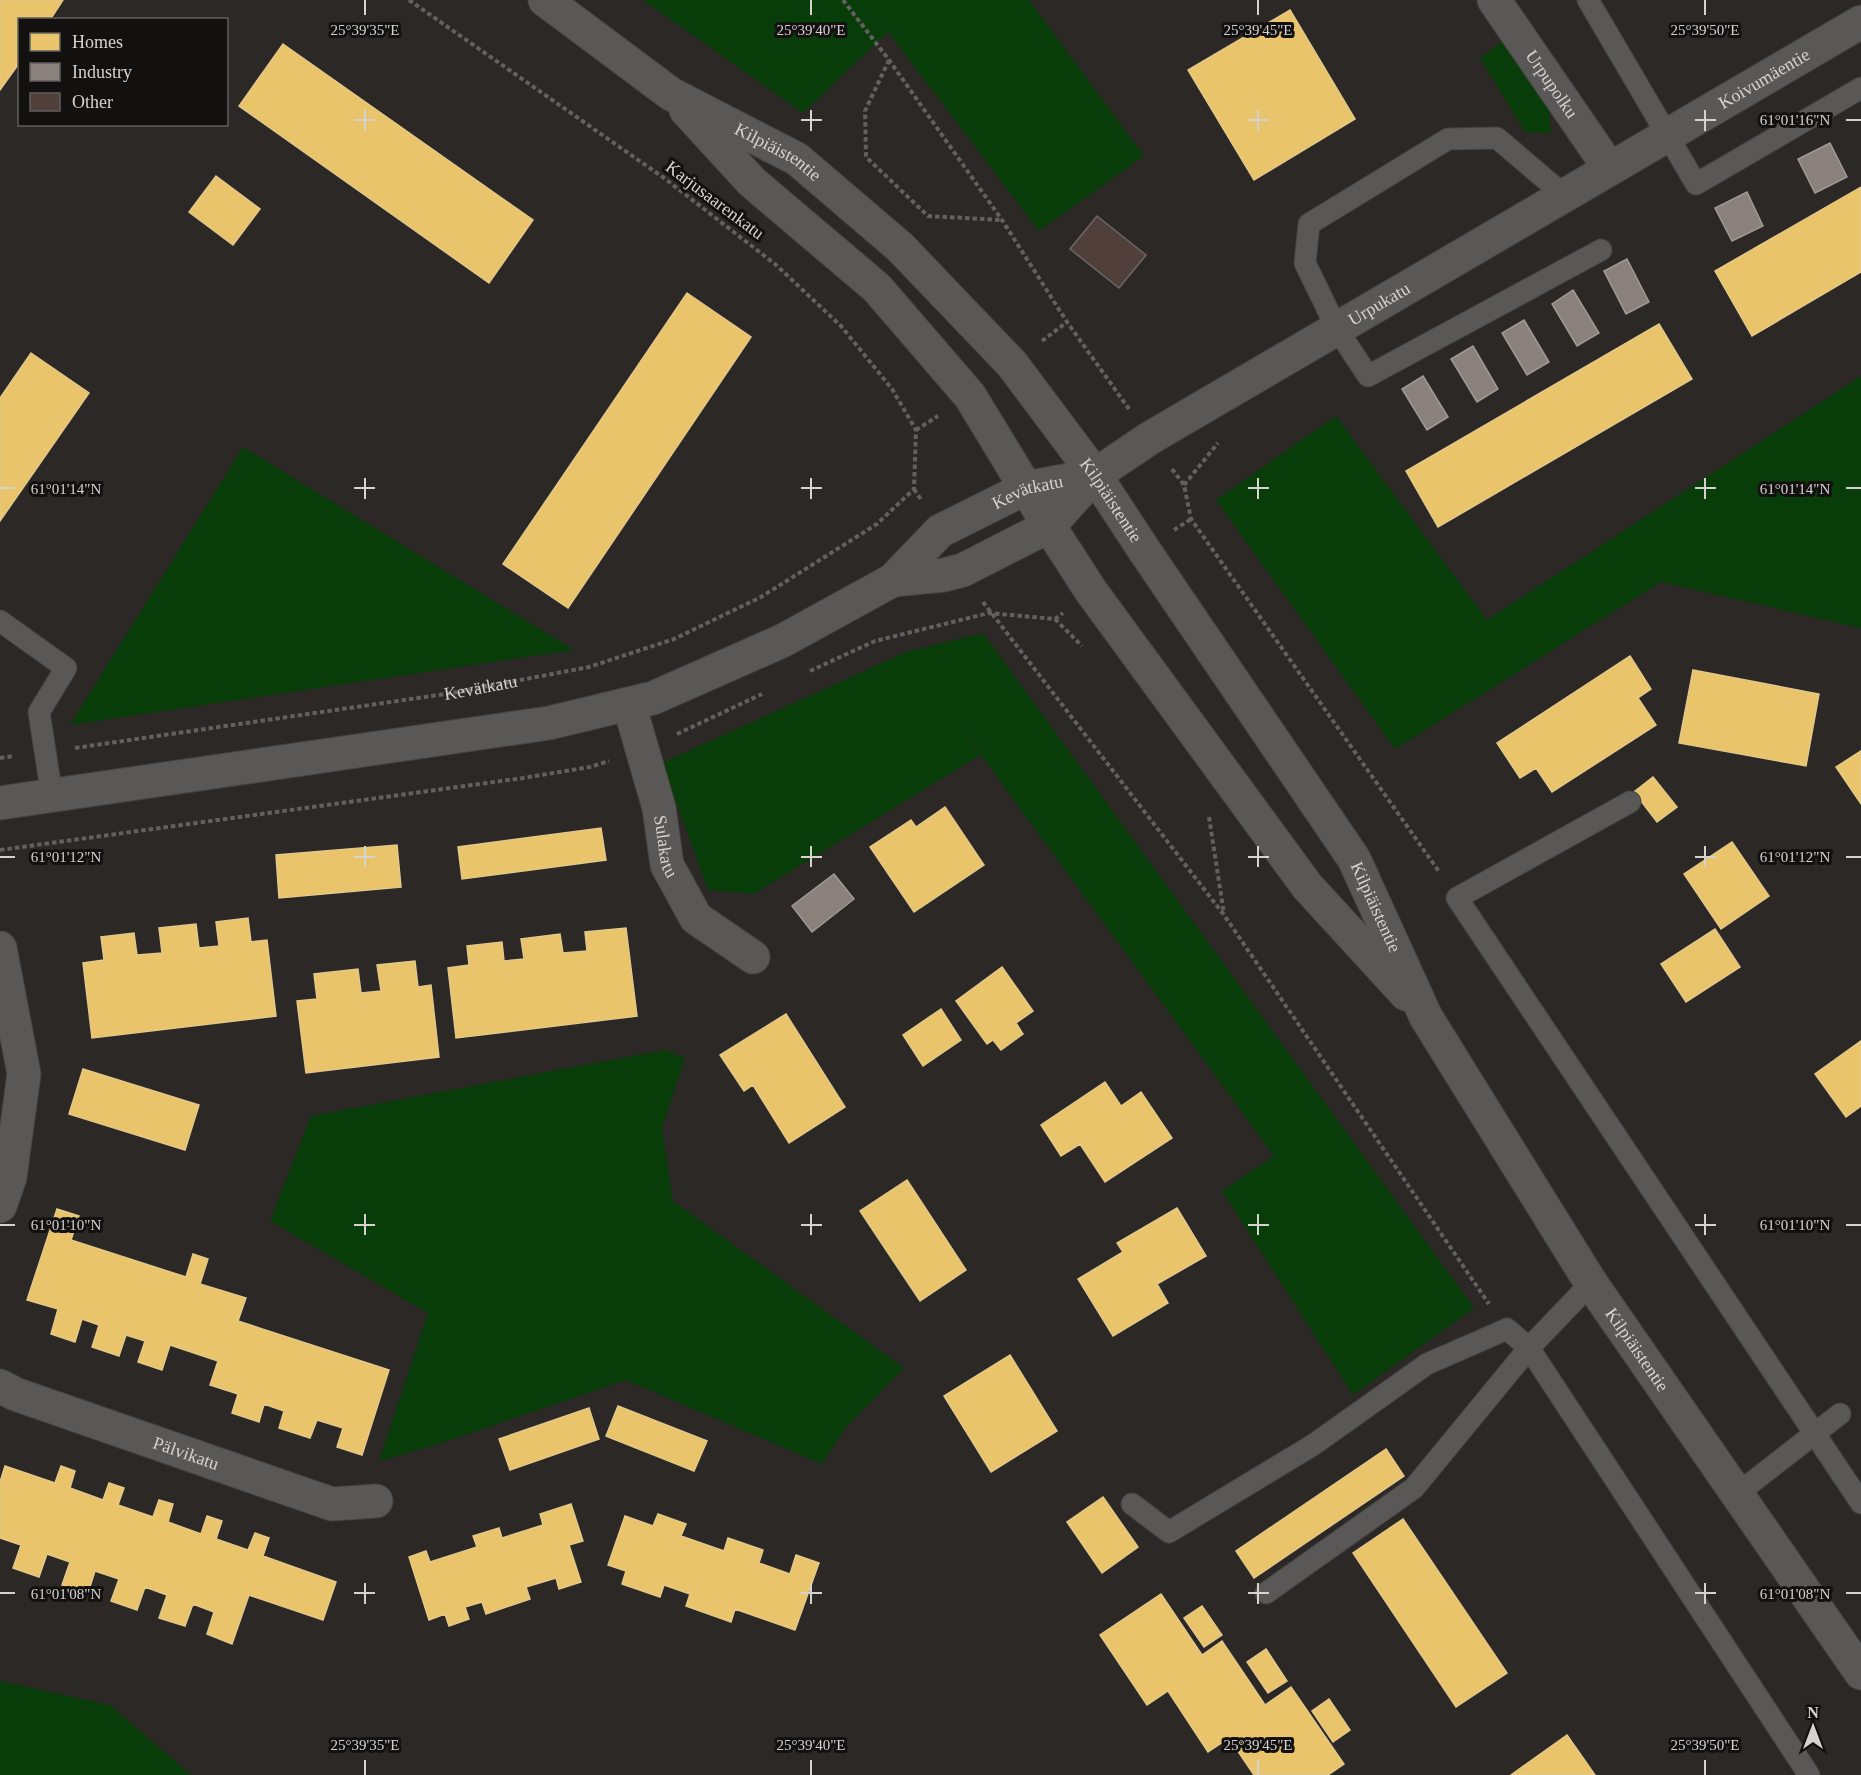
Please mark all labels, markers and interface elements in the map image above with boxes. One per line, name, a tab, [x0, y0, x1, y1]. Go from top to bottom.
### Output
legend	[18, 18, 228, 126]
text: 25°39'35"E	[331, 22, 400, 38]
text: 25°39'40"E	[777, 22, 846, 38]
text: 25°39'45"E	[1224, 22, 1293, 38]
text: 25°39'50"E	[1671, 22, 1740, 38]
text: Homes	[72, 32, 123, 52]
street label: Koivumäentie	[1715, 44, 1813, 113]
street label: Urpupolku	[1521, 46, 1582, 122]
text: Industry	[72, 62, 132, 82]
text: Other	[72, 92, 113, 112]
text: 61°01'16"N	[1760, 112, 1830, 128]
street label: Kilpiäistentie	[732, 119, 825, 185]
street label: Karjusaarenkatu	[662, 157, 768, 243]
street label: Urpukatu	[1345, 278, 1414, 330]
street label: Kilpiäistentie	[1076, 454, 1146, 546]
street label: Kevätkatu	[989, 471, 1065, 513]
text: 61°01'14"N	[31, 481, 101, 497]
text: 61°01'14"N	[1760, 481, 1830, 497]
street label: Kevätkatu	[443, 671, 519, 704]
street label: Sulakatu	[650, 814, 682, 881]
text: 61°01'12"N	[31, 849, 101, 865]
text: 61°01'12"N	[1760, 849, 1830, 865]
street label: Kilpiäistentie	[1347, 859, 1405, 955]
text: 61°01'10"N	[31, 1217, 101, 1233]
text: 61°01'10"N	[1760, 1217, 1830, 1233]
street label: Kilpiäistentie	[1601, 1304, 1673, 1395]
street label: Pälvikatu	[151, 1433, 221, 1474]
text: 61°01'08"N	[31, 1586, 101, 1602]
text: 61°01'08"N	[1760, 1586, 1830, 1602]
north arrow	[1783, 1697, 1843, 1757]
text: N	[1807, 1704, 1819, 1721]
text: 25°39'35"E	[331, 1737, 400, 1753]
text: 25°39'40"E	[777, 1737, 846, 1753]
text: 25°39'45"E	[1224, 1737, 1293, 1753]
text: 25°39'50"E	[1671, 1737, 1740, 1753]

